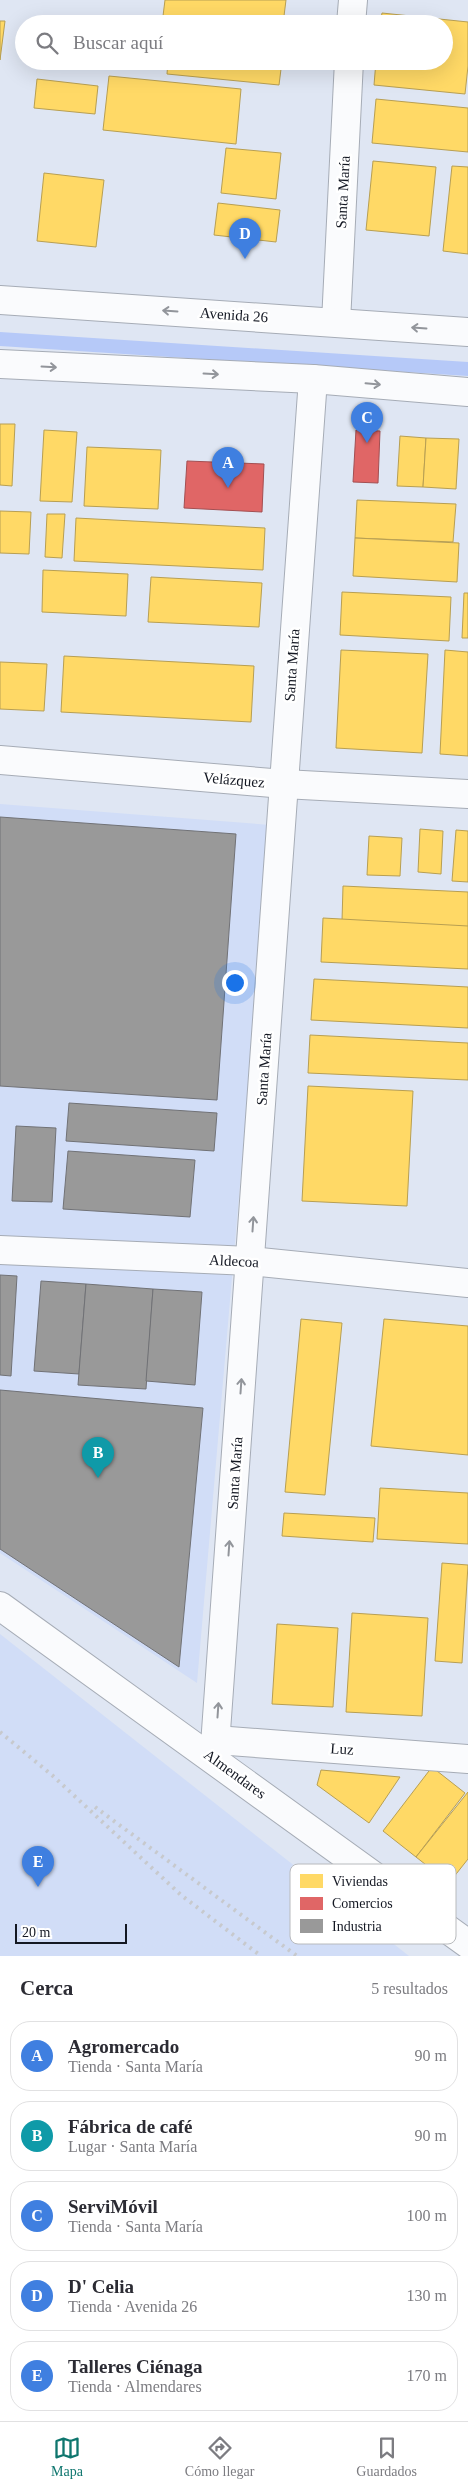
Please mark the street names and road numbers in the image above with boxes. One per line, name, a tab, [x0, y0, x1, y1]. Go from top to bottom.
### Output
street label: Santa María	[333, 155, 353, 229]
street label: Avenida 26	[199, 305, 269, 325]
street label: Santa María	[281, 628, 303, 702]
street label: Velázquez	[203, 769, 266, 791]
street label: Santa María	[253, 1032, 275, 1106]
street label: Aldecoa	[209, 1252, 260, 1270]
street label: Santa María	[224, 1436, 246, 1510]
street label: Luz	[330, 1740, 355, 1758]
street label: Almendares	[201, 1746, 269, 1802]

